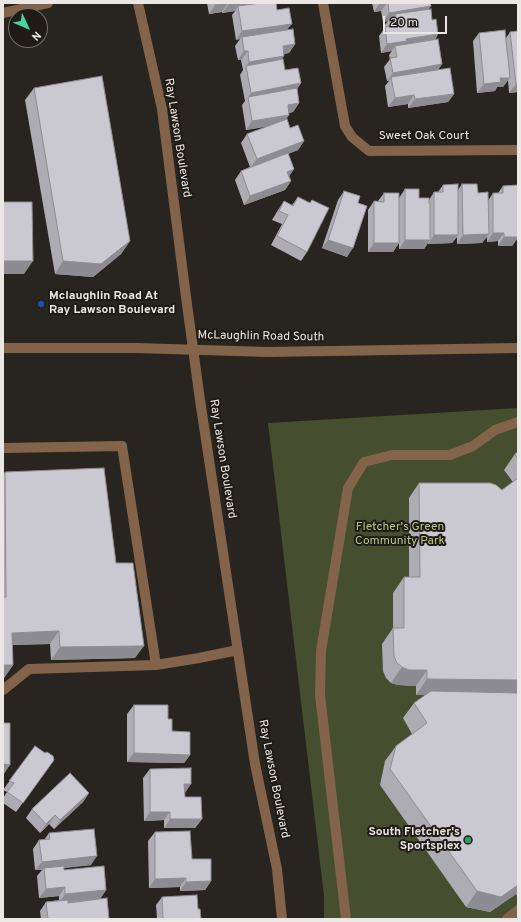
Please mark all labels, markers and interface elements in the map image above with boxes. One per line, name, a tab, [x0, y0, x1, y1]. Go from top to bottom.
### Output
north arrow	[8, 8, 48, 48]
scale bar	[385, 8, 449, 34]
text: 20 m	[390, 15, 418, 31]
text: N	[28, 28, 44, 43]
street label: Ray Lawson Boulevard	[160, 77, 194, 199]
street label: Sweet Oak Court	[379, 130, 469, 144]
place label: Mclaughlin Road At Ray Lawson Boulevard	[49, 290, 175, 318]
marker: Mclaughlin Road At Ray Lawson Boulevard	[36, 299, 46, 309]
street label: McLaughlin Road South	[198, 329, 324, 345]
street label: Ray Lawson Boulevard	[205, 398, 239, 520]
park label: Fletcher's Green Community Park	[355, 521, 445, 549]
street label: Ray Lawson Boulevard	[254, 718, 292, 840]
place label: South Fletcher's Sportsplex	[368, 826, 460, 854]
marker: South Fletcher's Sportsplex	[463, 835, 473, 845]

